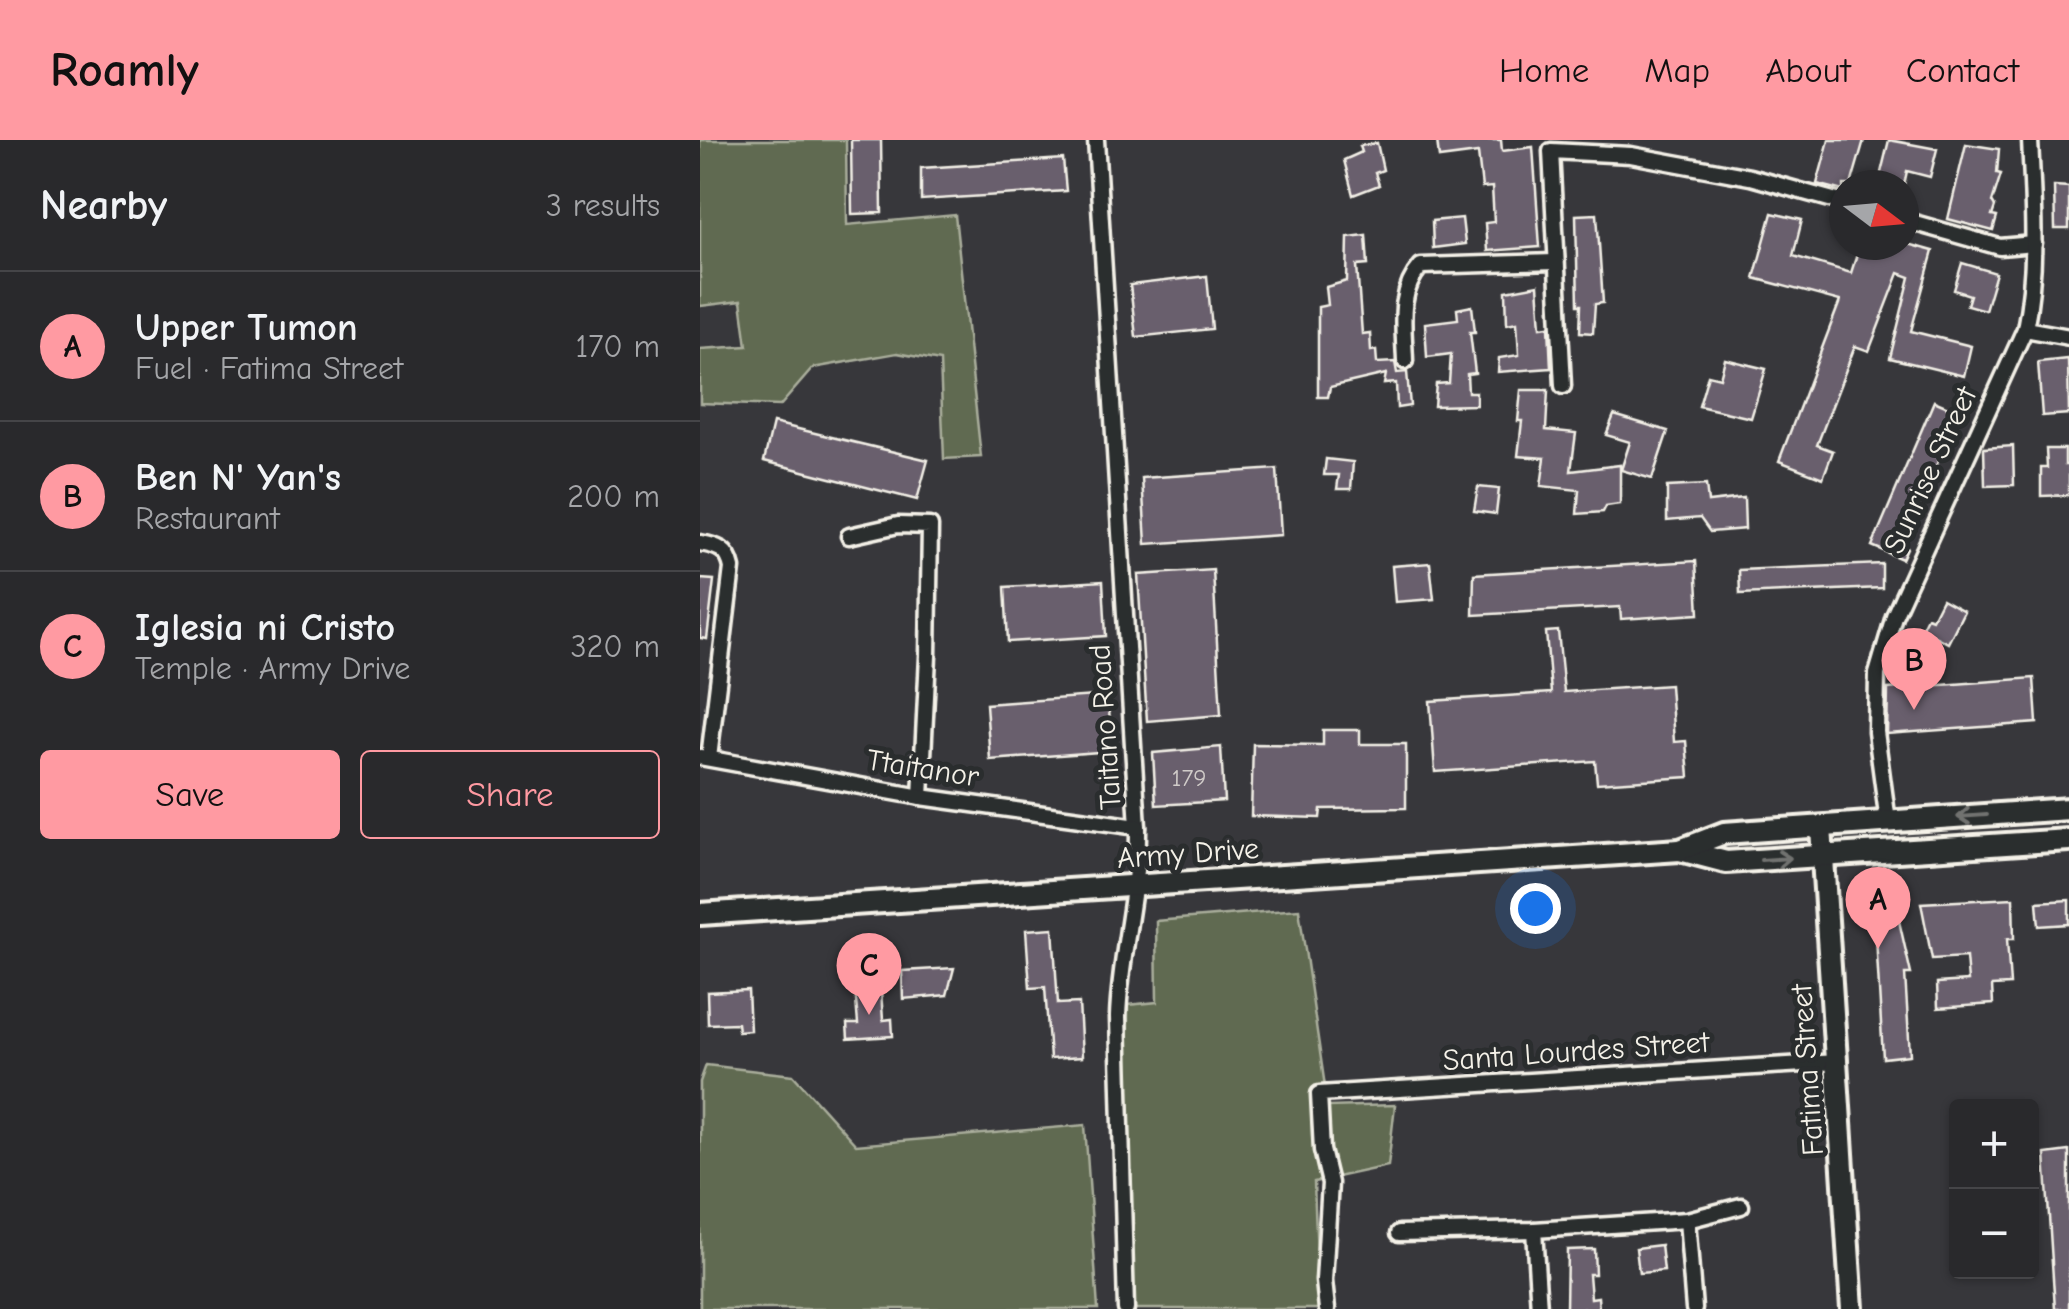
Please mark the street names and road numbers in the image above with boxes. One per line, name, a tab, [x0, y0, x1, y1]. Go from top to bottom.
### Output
street label: Sunrise Street	[1877, 380, 1985, 559]
street label: Taitano Road	[1082, 643, 1129, 811]
street label: Ttaitanor	[864, 742, 982, 795]
street label: Army Drive	[1116, 831, 1260, 876]
street label: Fatima Street	[1784, 982, 1831, 1157]
street label: Santa Lourdes Street	[1442, 1025, 1712, 1078]

